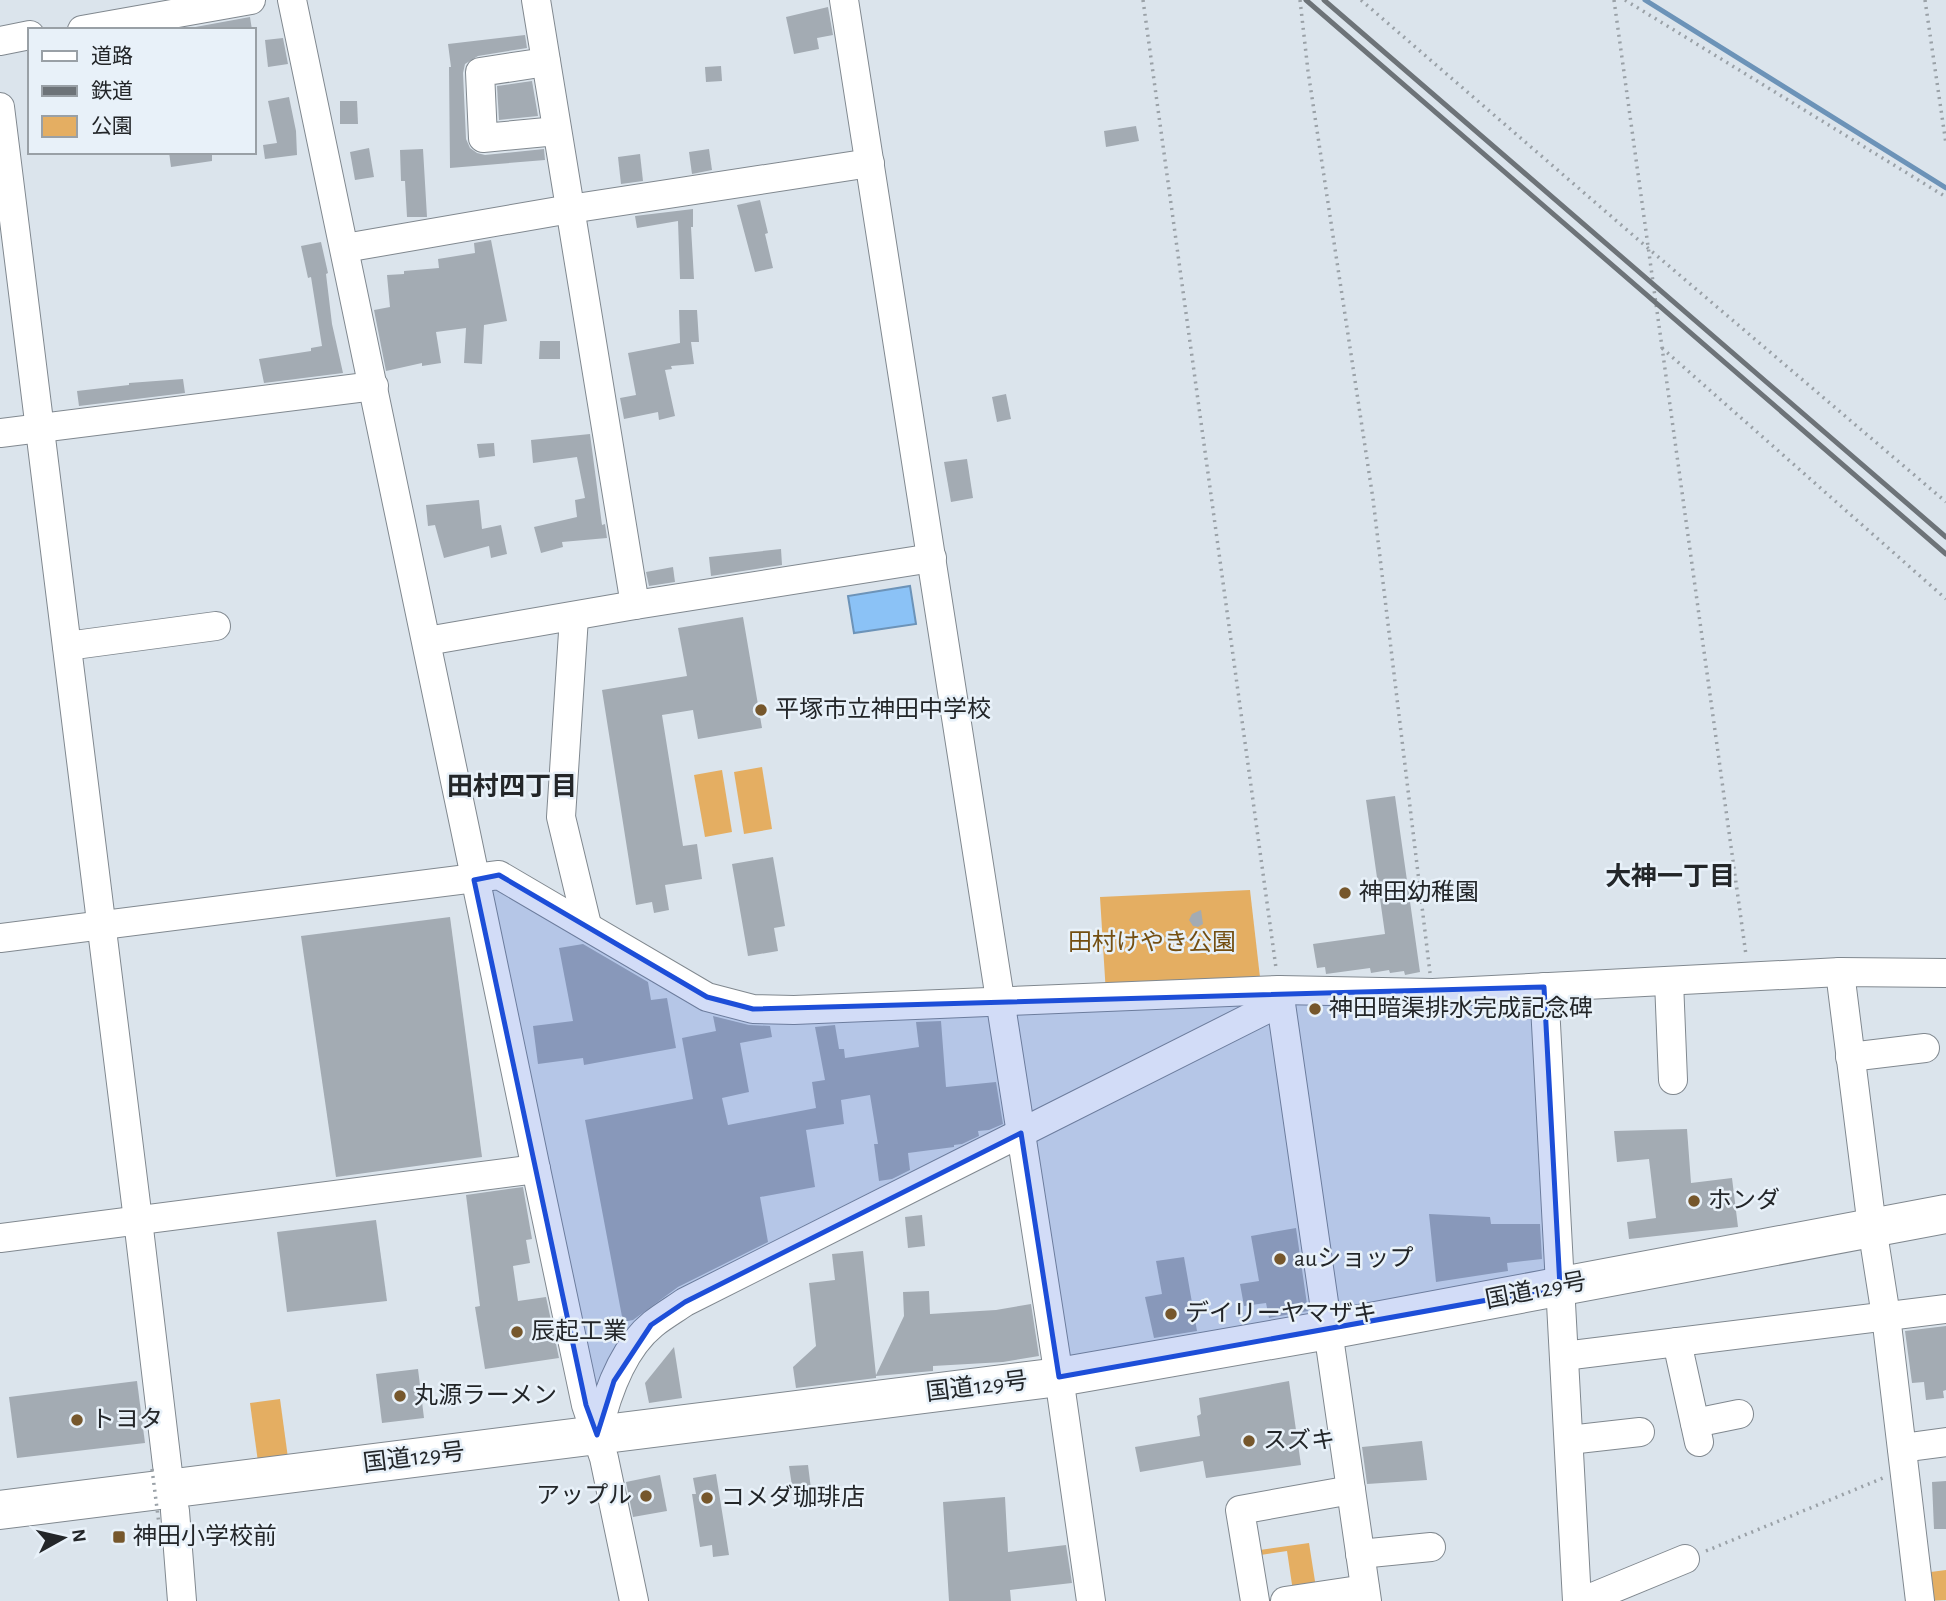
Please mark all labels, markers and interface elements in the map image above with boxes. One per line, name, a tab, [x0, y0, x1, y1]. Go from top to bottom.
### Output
legend	[28, 28, 256, 154]
text: 道路	[91, 45, 133, 67]
text: 鉄道	[91, 80, 133, 102]
text: 公園	[91, 116, 133, 137]
place label: 平塚市立神田中学校	[775, 696, 991, 722]
marker: 平塚市立神田中学校	[753, 702, 769, 718]
district label: 田村四丁目	[447, 772, 577, 800]
district label: 大神一丁目	[1605, 862, 1735, 890]
place label: 神田幼稚園	[1359, 879, 1479, 905]
marker: 神田幼稚園	[1337, 885, 1353, 901]
park label: 田村けやき公園	[1068, 929, 1236, 955]
place label: 神田暗渠排水完成記念碑	[1329, 995, 1593, 1021]
marker: 神田暗渠排水完成記念碑	[1307, 1001, 1323, 1017]
place label: ホンダ	[1708, 1187, 1780, 1213]
marker: ホンダ	[1686, 1193, 1702, 1209]
place label: auショップ	[1294, 1246, 1413, 1271]
marker: auショップ	[1272, 1251, 1288, 1267]
street label: 国道129号	[1483, 1267, 1589, 1313]
place label: デイリーヤマザキ	[1185, 1300, 1377, 1326]
marker: デイリーヤマザキ	[1163, 1306, 1179, 1322]
place label: 辰起工業	[531, 1318, 627, 1344]
marker: 辰起工業	[509, 1324, 525, 1340]
street label: 国道129号	[924, 1367, 1029, 1405]
place label: 丸源ラーメン	[414, 1382, 557, 1408]
marker: 丸源ラーメン	[392, 1388, 408, 1404]
place label: トヨタ	[91, 1407, 163, 1432]
marker: トヨタ	[69, 1412, 85, 1428]
place label: スズキ	[1263, 1427, 1335, 1453]
marker: スズキ	[1241, 1433, 1257, 1449]
street label: 国道129号	[361, 1438, 466, 1476]
place label: アップル	[536, 1483, 632, 1508]
place label: コメダ珈琲店	[721, 1484, 865, 1510]
marker: アップル	[638, 1488, 654, 1504]
marker: コメダ珈琲店	[699, 1490, 715, 1506]
north arrow	[28, 1503, 98, 1573]
place label: 神田小学校前	[133, 1523, 277, 1549]
text: N	[68, 1528, 89, 1544]
marker: 神田小学校前	[111, 1529, 127, 1545]

